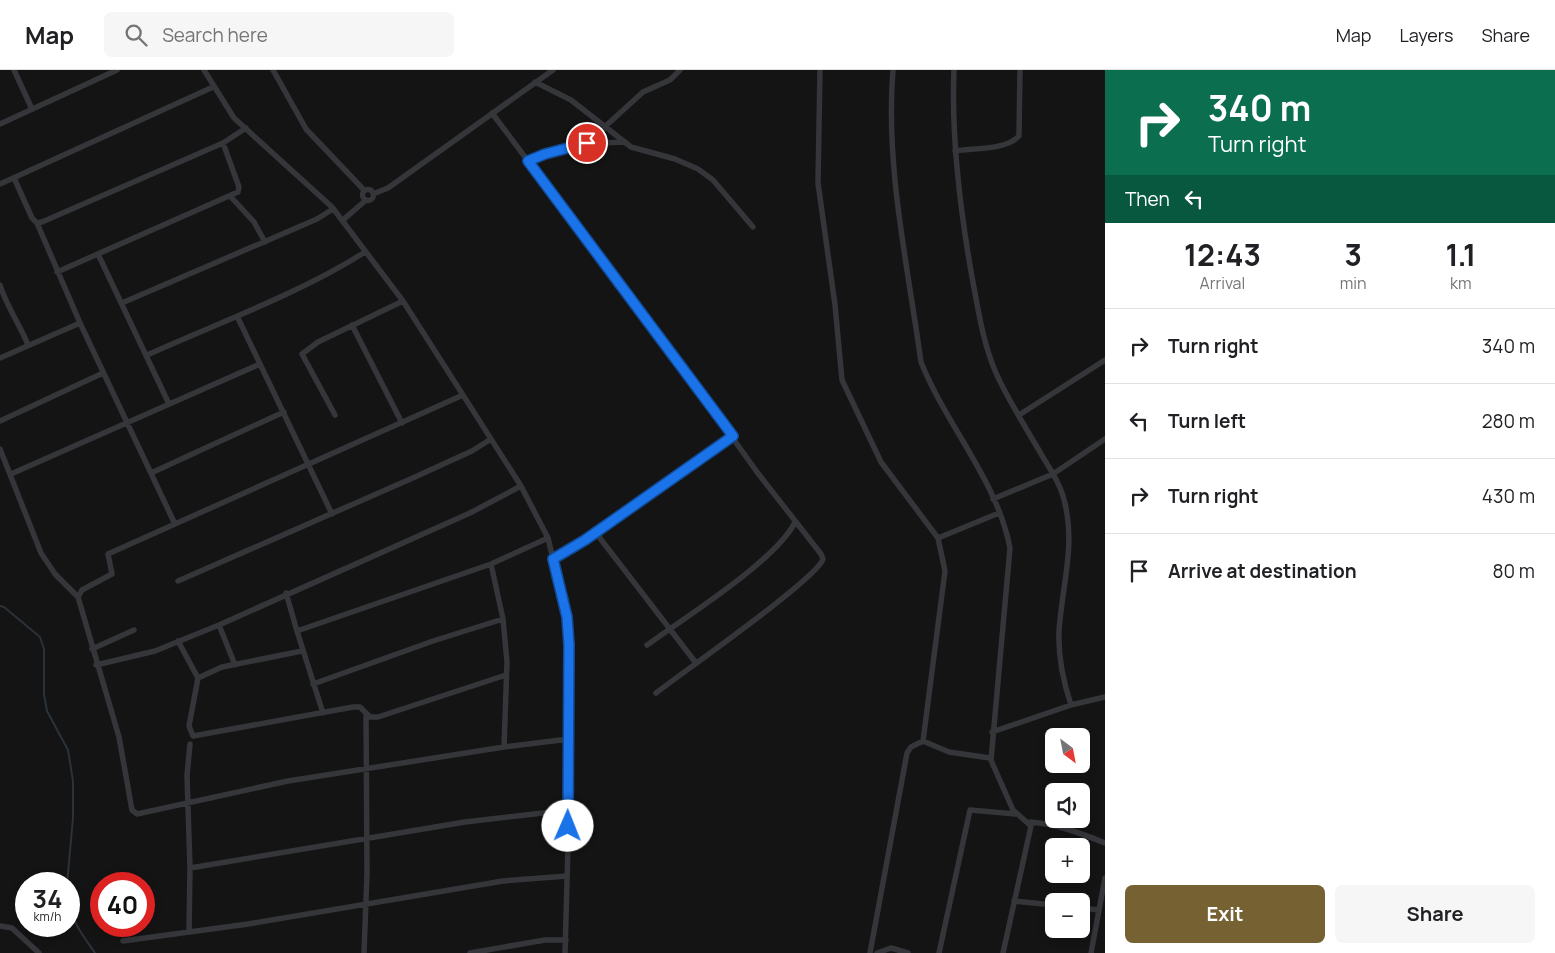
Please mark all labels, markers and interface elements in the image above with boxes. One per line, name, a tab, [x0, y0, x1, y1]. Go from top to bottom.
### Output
search box	[104, 12, 454, 57]
text: Map	[25, 18, 74, 51]
icon: search	[122, 21, 150, 49]
text: Search here	[162, 22, 268, 48]
text: Map	[1336, 23, 1371, 47]
text: Layers	[1399, 23, 1453, 47]
text: Share	[1481, 23, 1530, 47]
text: 340 m	[1208, 84, 1311, 132]
icon: right	[1125, 90, 1190, 155]
pin	[566, 122, 608, 164]
icon: arrive	[573, 129, 601, 157]
text: Turn right	[1208, 129, 1306, 159]
icon: left	[1180, 185, 1208, 213]
text: Then	[1125, 186, 1170, 212]
text: 12:43	[1184, 234, 1261, 275]
text: 3	[1344, 234, 1362, 275]
text: 1.1	[1445, 234, 1476, 275]
text: Arrival	[1200, 272, 1245, 294]
text: min	[1340, 272, 1367, 294]
text: km	[1450, 272, 1472, 294]
icon: right	[1125, 332, 1153, 360]
text: Turn right	[1168, 333, 1258, 359]
text: 340 m	[1482, 333, 1535, 359]
icon: left	[1125, 407, 1153, 435]
text: Turn left	[1168, 408, 1246, 434]
text: 280 m	[1482, 408, 1535, 434]
icon: right	[1125, 482, 1153, 510]
text: Turn right	[1168, 483, 1258, 509]
text: 430 m	[1482, 483, 1535, 509]
icon: arrive	[1125, 557, 1153, 585]
text: Arrive at destination	[1168, 558, 1357, 584]
text: 80 m	[1492, 558, 1535, 584]
north arrow	[1045, 728, 1090, 772]
map controls	[1045, 728, 1090, 938]
button: sound	[1045, 783, 1090, 828]
position arrow	[541, 799, 593, 851]
button: +	[1045, 838, 1090, 883]
speed limit sign: 40	[90, 872, 155, 937]
text: 34	[33, 881, 62, 916]
button: Exit	[1125, 885, 1325, 943]
button: Share	[1335, 885, 1535, 943]
button: −	[1045, 893, 1090, 938]
text: km/h	[34, 908, 61, 925]

